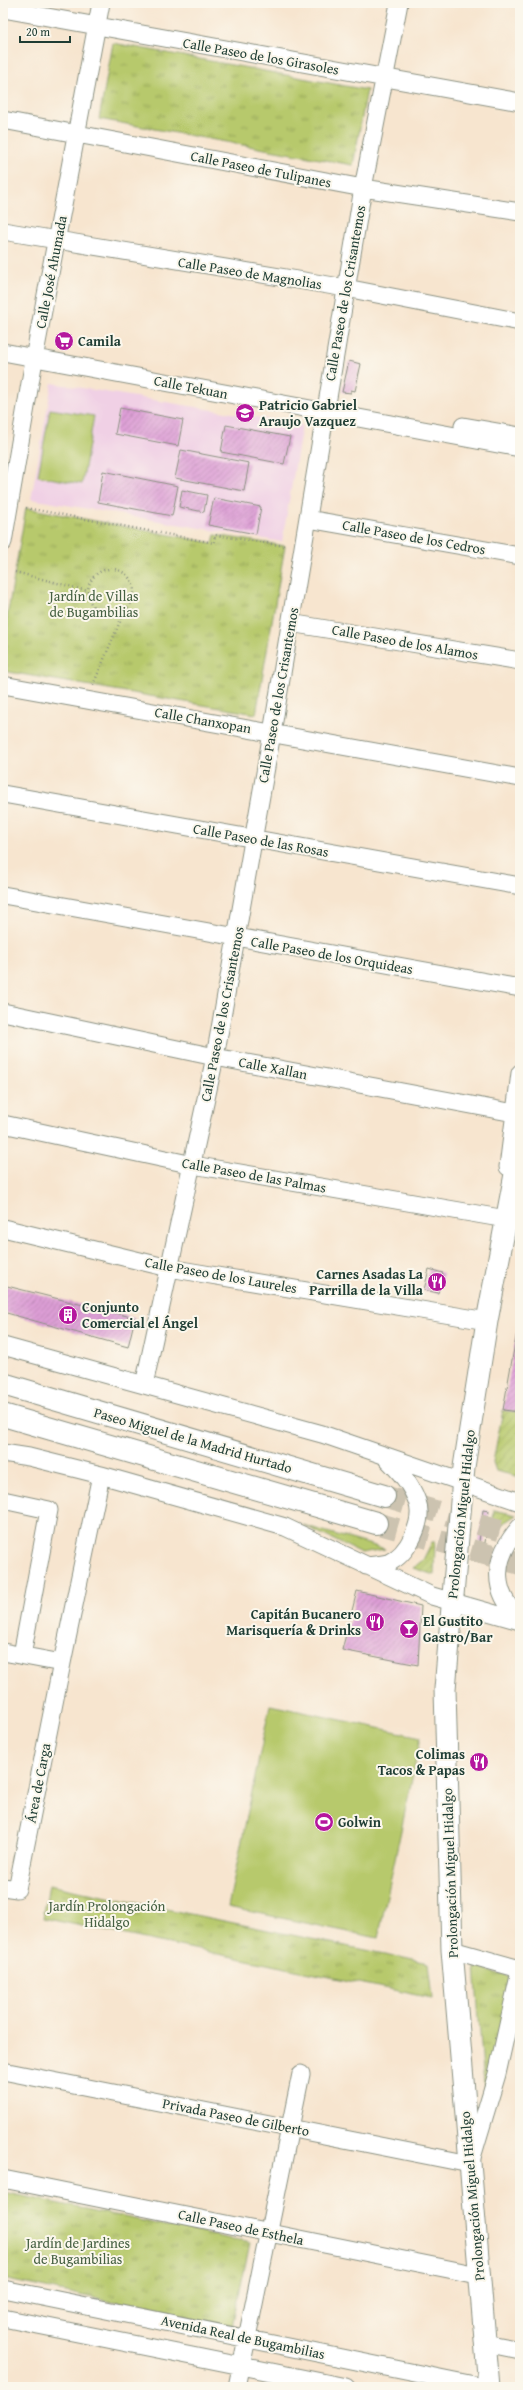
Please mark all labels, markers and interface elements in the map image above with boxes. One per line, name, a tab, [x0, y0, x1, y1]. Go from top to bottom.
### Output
scale bar	[20, 18, 70, 44]
text: 20 m	[26, 23, 50, 40]
street label: Calle Paseo de los Girasoles	[181, 32, 341, 80]
street label: Calle Paseo de Tulipanes	[189, 146, 333, 192]
street label: Calle Paseo de los Crisantemos	[320, 204, 370, 382]
street label: Calle José Ahumada	[30, 213, 72, 330]
street label: Calle Paseo de Magnolias	[177, 252, 323, 294]
supermarket icon: Camila	[53, 330, 75, 352]
place label: Camila	[78, 331, 122, 351]
street label: Calle Tekuan	[152, 370, 230, 404]
place label: Patricio Gabriel Araujo Vazquez	[259, 395, 358, 431]
school or university icon: Patricio Gabriel Araujo Vazquez	[234, 402, 256, 424]
street label: Calle Paseo de los Cedros	[341, 515, 487, 559]
park label: Jardín de Villas de Bugambilias	[47, 586, 139, 622]
street label: Calle Paseo de los Crisantemos	[253, 606, 303, 784]
street label: Calle Paseo de los Alamos	[330, 619, 480, 665]
street label: Calle Chanxopan	[153, 702, 253, 738]
street label: Calle Paseo de las Rosas	[192, 818, 330, 862]
street label: Calle Paseo de los Crisantemos	[195, 925, 249, 1103]
street label: Calle Paseo de los Orquideas	[249, 931, 415, 979]
street label: Calle Xallan	[237, 1052, 309, 1084]
street label: Calle Paseo de las Palmas	[180, 1152, 328, 1198]
street label: Calle Paseo de los Laureles	[143, 1252, 299, 1298]
place label: Carnes Asadas La Parrilla de la Villa	[309, 1264, 424, 1300]
restaurant icon: Carnes Asadas La Parrilla de la Villa	[426, 1271, 448, 1293]
place label: Conjunto Comercial el Ángel	[82, 1297, 199, 1333]
building icon: Conjunto Comercial el Ángel	[57, 1304, 79, 1326]
street label: Paseo Miguel de la Madrid Hurtado	[92, 1402, 294, 1478]
street label: Prolongación Miguel Hidalgo	[442, 1428, 480, 1600]
place label: Capitán Bucanero Marisquería & Drinks	[226, 1604, 362, 1640]
restaurant icon: Capitán Bucanero Marisquería & Drinks	[364, 1611, 386, 1633]
place label: El Gustito Gastro/Bar	[423, 1611, 493, 1647]
bar icon: El Gustito Gastro/Bar	[398, 1618, 420, 1640]
street label: Área de Carga	[20, 1741, 56, 1825]
place label: Colimas Tacos & Papas	[378, 1744, 465, 1780]
restaurant icon: Colimas Tacos & Papas	[468, 1751, 490, 1773]
street label: Prolongación Miguel Hidalgo	[437, 1788, 463, 1958]
sports icon: Golwin	[313, 1811, 335, 1833]
place label: Golwin	[338, 1812, 382, 1832]
park label: Jardín Prolongación Hidalgo	[47, 1896, 166, 1932]
street label: Privada Paseo de Gilberto	[161, 2093, 311, 2141]
street label: Prolongación Miguel Hidalgo	[455, 2111, 489, 2281]
street label: Calle Paseo de Esthela	[176, 2204, 306, 2250]
park label: Jardín de Jardines de Bugambilias	[24, 2233, 130, 2269]
street label: Avenida Real de Bugambilias	[159, 2310, 327, 2364]

